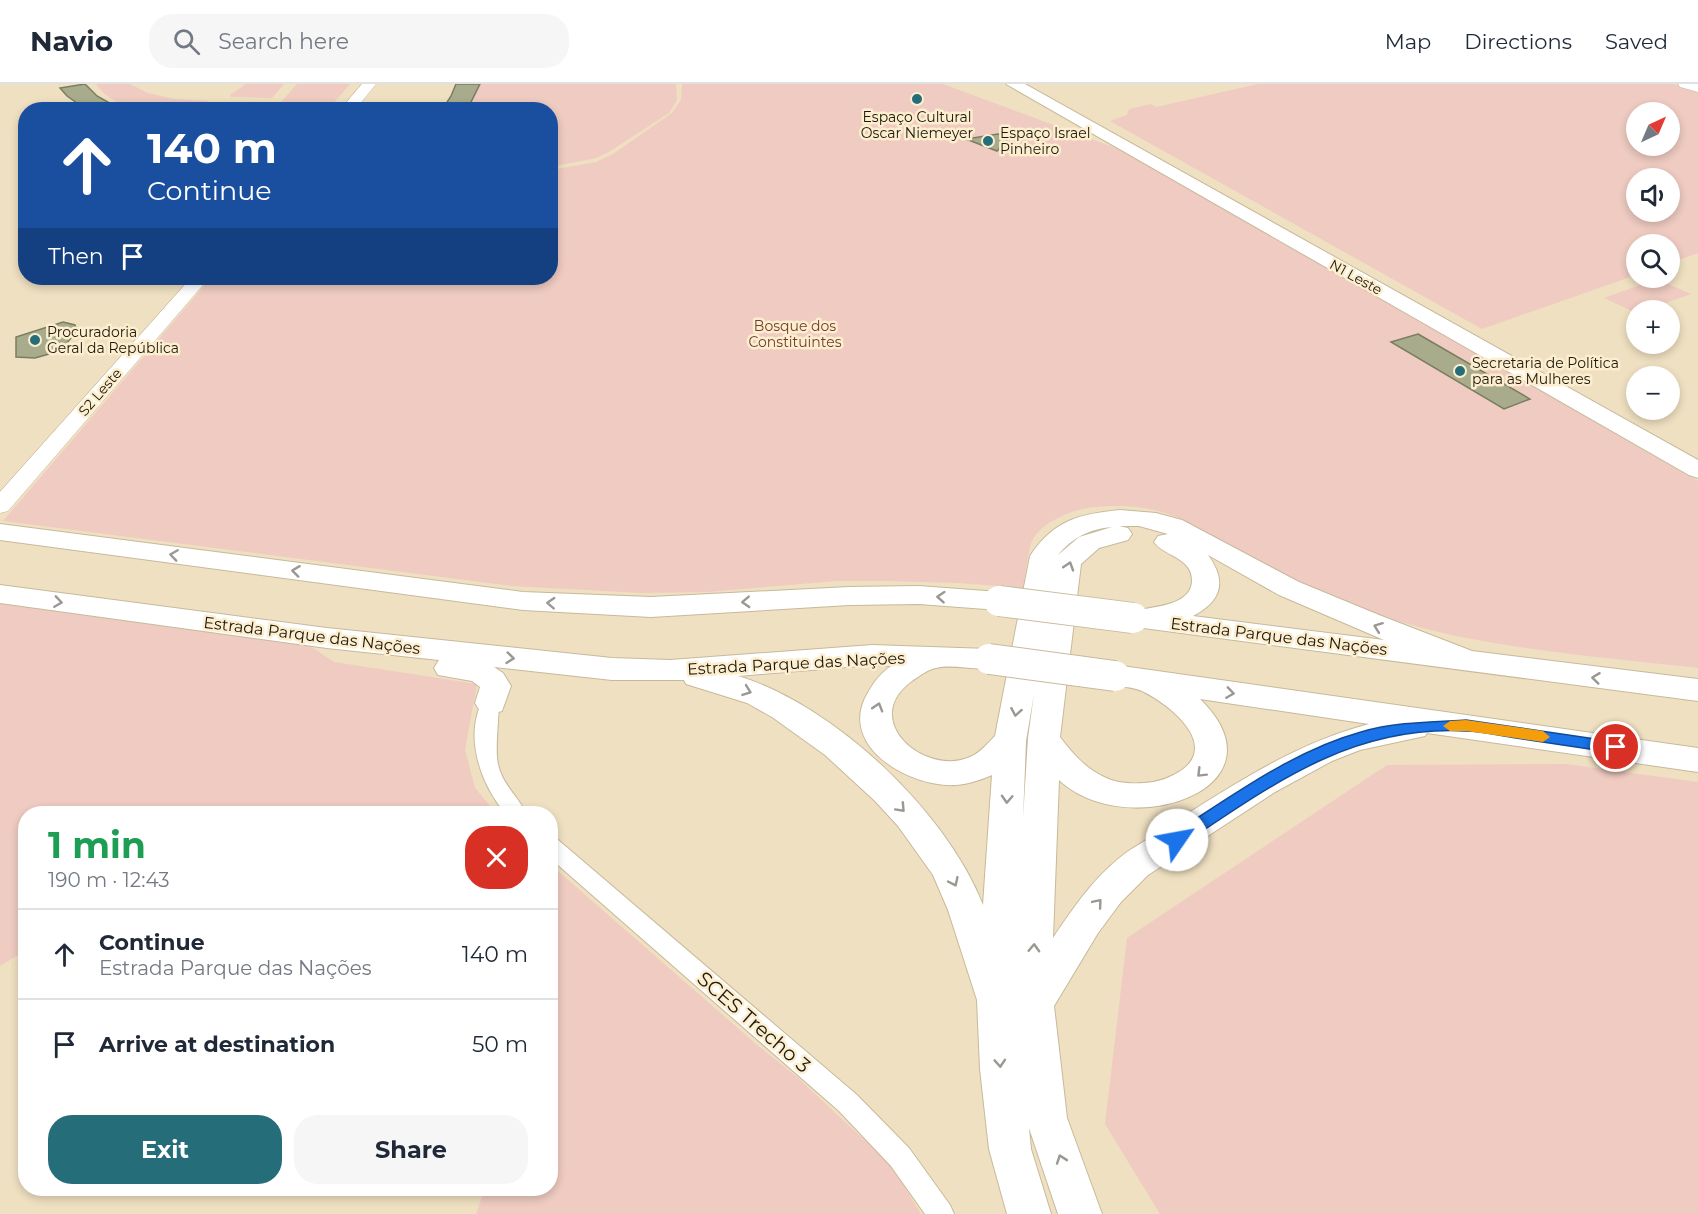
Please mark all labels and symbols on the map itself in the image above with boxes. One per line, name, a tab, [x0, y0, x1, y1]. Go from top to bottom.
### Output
marker: Espaço Cultural Oscar Niemeyer	[910, 92, 924, 106]
north arrow	[1626, 102, 1680, 156]
place label: Espaço Cultural Oscar Niemeyer	[861, 108, 974, 142]
place label: Espaço Israel Pinheiro	[1000, 124, 1091, 158]
marker: Espaço Israel Pinheiro	[981, 134, 995, 148]
street label: N1 Leste	[1327, 255, 1385, 299]
park label: Bosque dos Constituintes	[748, 317, 842, 351]
place label: Procuradoria Geral da República	[47, 323, 179, 357]
marker: Procuradoria Geral da República	[28, 333, 42, 347]
place label: Secretaria de Política para as Mulheres	[1472, 354, 1619, 388]
street label: S2 Leste	[74, 364, 126, 420]
marker: Secretaria de Política para as Mulheres	[1453, 364, 1467, 378]
one-way arrow	[170, 549, 179, 562]
one-way arrow	[1061, 561, 1074, 572]
one-way arrow	[292, 565, 301, 578]
one-way arrow	[936, 590, 945, 603]
one-way arrow	[53, 595, 63, 607]
one-way arrow	[742, 595, 751, 608]
one-way arrow	[547, 596, 556, 609]
street label: Estrada Parque das Nações	[203, 613, 421, 658]
street label: Estrada Parque das Nações	[1170, 614, 1388, 659]
one-way arrow	[1373, 621, 1383, 634]
street label: Estrada Parque das Nações	[687, 648, 906, 679]
one-way arrow	[505, 651, 515, 664]
one-way arrow	[1591, 672, 1600, 684]
one-way arrow	[741, 684, 752, 696]
one-way arrow	[1225, 686, 1234, 699]
one-way arrow	[871, 702, 883, 713]
one-way arrow	[1010, 707, 1023, 717]
pin	[1590, 721, 1641, 772]
one-way arrow	[1197, 765, 1208, 776]
one-way arrow	[1001, 795, 1014, 804]
one-way arrow	[894, 801, 905, 811]
position arrow	[1145, 808, 1209, 872]
one-way arrow	[947, 875, 959, 886]
one-way arrow	[1091, 899, 1102, 910]
one-way arrow	[1028, 943, 1040, 952]
street label: SCES Trecho 3	[692, 966, 816, 1078]
one-way arrow	[993, 1058, 1006, 1067]
one-way arrow	[1055, 1154, 1068, 1165]

